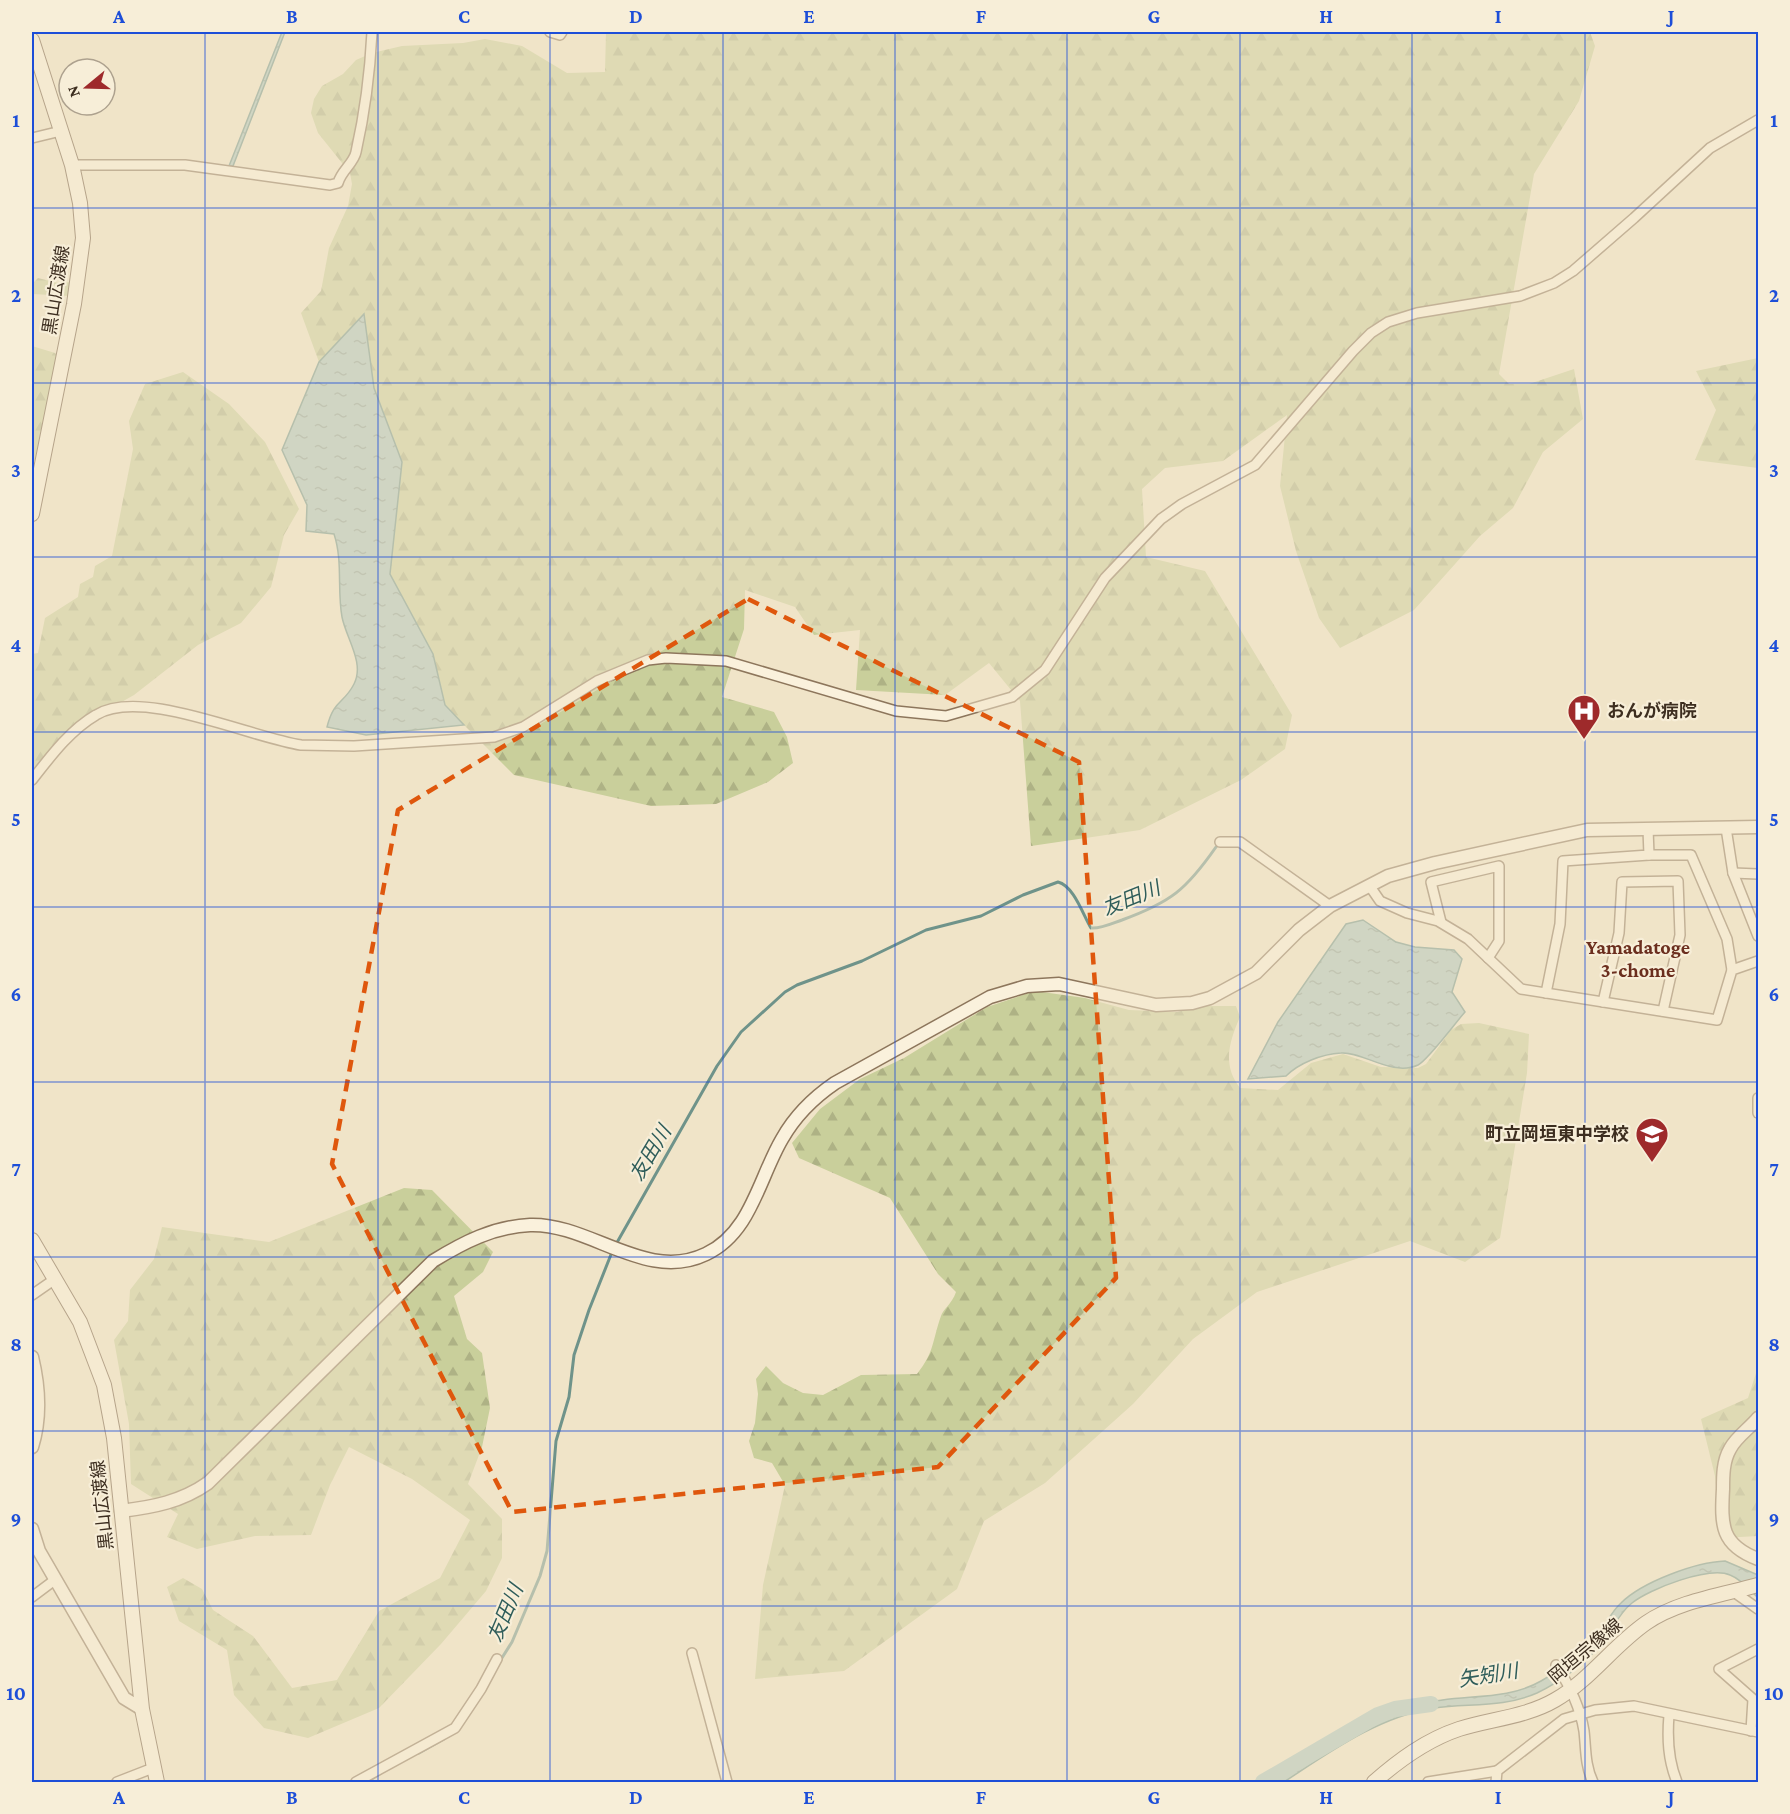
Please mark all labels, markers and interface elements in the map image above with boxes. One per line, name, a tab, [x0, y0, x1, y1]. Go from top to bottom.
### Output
text: A	[112, 5, 126, 27]
text: B	[286, 5, 298, 27]
text: C	[458, 5, 470, 27]
text: D	[629, 5, 643, 27]
text: E	[803, 5, 815, 27]
text: F	[976, 5, 987, 27]
text: G	[1148, 5, 1161, 27]
text: H	[1319, 5, 1333, 27]
text: I	[1495, 5, 1502, 27]
text: J	[1666, 5, 1675, 27]
north arrow	[57, 57, 117, 117]
text: N	[63, 84, 83, 100]
text: 1	[12, 109, 20, 131]
text: 1	[1770, 109, 1778, 131]
street label: 黒山広渡線	[39, 244, 73, 336]
text: 2	[11, 284, 21, 306]
text: 2	[1769, 284, 1779, 306]
text: 3	[11, 459, 21, 481]
text: 3	[1769, 459, 1779, 481]
text: 4	[11, 634, 22, 656]
text: 4	[1769, 634, 1780, 656]
hospital icon: おんが病院	[1566, 693, 1602, 740]
place label: おんが病院	[1607, 701, 1697, 721]
text: 5	[11, 808, 21, 830]
text: 5	[1769, 808, 1779, 830]
water label: 友田川	[1099, 876, 1165, 919]
district label: Yamadatoge 3-chome	[1586, 936, 1690, 981]
text: 6	[11, 983, 21, 1005]
text: 6	[1769, 983, 1779, 1005]
school or university icon: 町立岡垣東中学校	[1634, 1116, 1670, 1163]
water label: 友田川	[625, 1120, 676, 1184]
place label: 町立岡垣東中学校	[1485, 1124, 1629, 1144]
text: 7	[11, 1158, 21, 1180]
text: 7	[1769, 1158, 1779, 1180]
text: 8	[10, 1333, 22, 1355]
text: 8	[1768, 1333, 1780, 1355]
street label: 黒山広渡線	[87, 1459, 117, 1551]
text: 9	[11, 1508, 21, 1530]
text: 9	[1769, 1508, 1779, 1530]
water label: 友田川	[483, 1579, 528, 1645]
street label: 岡垣宗像線	[1544, 1614, 1626, 1688]
water label: 矢矧川	[1457, 1659, 1521, 1691]
text: 10	[6, 1682, 26, 1704]
text: 10	[1764, 1682, 1784, 1704]
text: A	[112, 1786, 126, 1808]
text: B	[286, 1786, 298, 1808]
text: C	[458, 1786, 470, 1808]
text: D	[629, 1786, 643, 1808]
text: E	[803, 1786, 815, 1808]
text: F	[976, 1786, 987, 1808]
text: G	[1148, 1786, 1161, 1808]
text: H	[1319, 1786, 1333, 1808]
text: I	[1495, 1786, 1502, 1808]
text: J	[1666, 1786, 1675, 1808]

